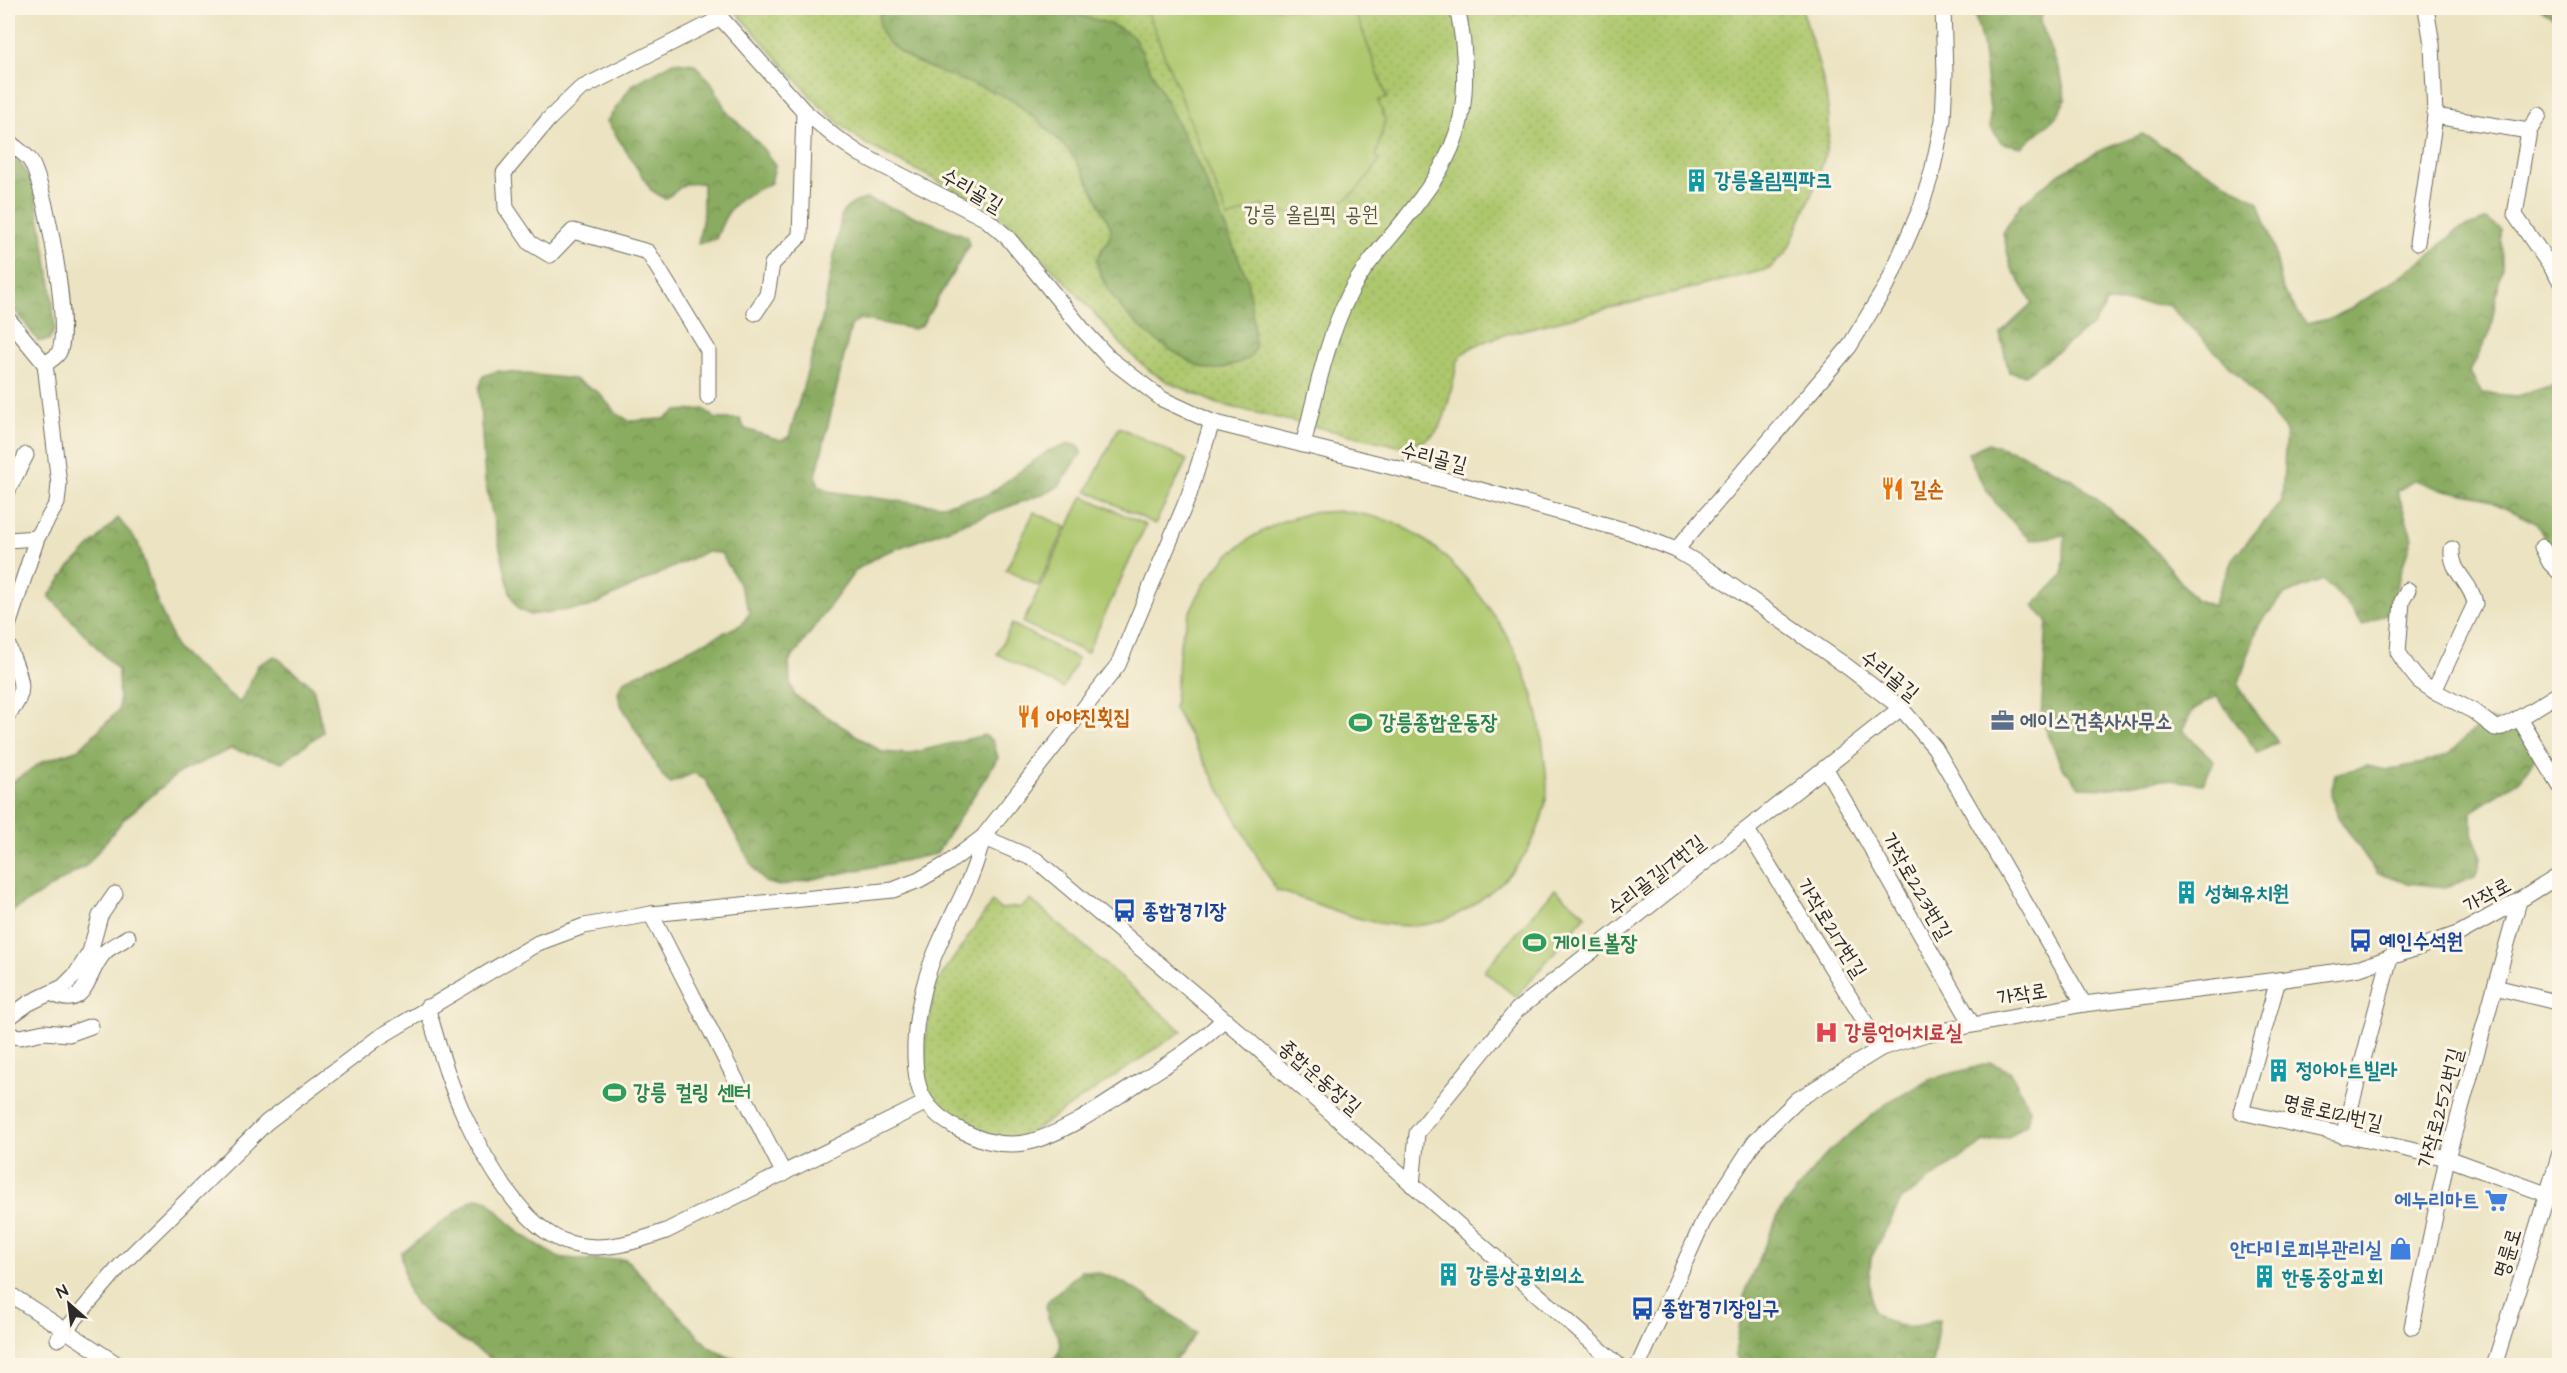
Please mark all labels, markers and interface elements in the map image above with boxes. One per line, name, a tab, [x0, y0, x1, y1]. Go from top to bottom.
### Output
street label: 수리골길	[935, 161, 1008, 220]
place label: 강릉올림픽파크	[1714, 166, 1832, 195]
building icon: 강릉올림픽파크	[1683, 167, 1709, 193]
park label: 강릉 올림픽 공원	[1243, 200, 1379, 229]
street label: 수리골길	[1398, 435, 1470, 480]
place label: 길손	[1910, 475, 1944, 504]
restaurant icon: 길손	[1879, 476, 1905, 502]
street label: 수리골길	[1854, 643, 1925, 708]
place label: 아야진횟집	[1046, 703, 1131, 732]
restaurant icon: 아야진횟집	[1015, 704, 1041, 730]
place label: 에이스건축사사무소	[2020, 707, 2172, 736]
place label: 강릉종합운동장	[1379, 708, 1497, 737]
office icon: 에이스건축사사무소	[1989, 708, 2015, 734]
sports icon: 강릉종합운동장	[1348, 709, 1374, 735]
street label: 가작로223번길	[1874, 827, 1959, 945]
street label: 수리골길17번길	[1601, 828, 1711, 923]
street label: 가작로	[2458, 870, 2516, 920]
street label: 가작로217번길	[1790, 873, 1874, 984]
place label: 성혜유치원	[2205, 879, 2290, 908]
building icon: 성혜유치원	[2174, 880, 2200, 906]
place label: 종합경기장	[1142, 897, 1227, 926]
bus stop icon: 종합경기장	[1111, 898, 1137, 924]
place label: 예인수석원	[2379, 927, 2464, 956]
bus stop icon: 예인수석원	[2348, 928, 2374, 954]
place label: 게이트볼장	[1553, 929, 1638, 958]
sports icon: 게이트볼장	[1522, 930, 1548, 956]
street label: 가작로	[1995, 976, 2050, 1013]
place label: 강릉언어치료실	[1844, 1018, 1962, 1047]
hospital icon: 강릉언어치료실	[1813, 1019, 1839, 1045]
street label: 종합운동장길	[1272, 1033, 1368, 1122]
street label: 가작로252번길	[2411, 1045, 2470, 1171]
place label: 정아아트빌라	[2296, 1056, 2397, 1085]
building icon: 정아아트빌라	[2265, 1057, 2291, 1083]
place label: 강릉 컬링 센터	[633, 1078, 751, 1107]
sports icon: 강릉 컬링 센터	[602, 1079, 628, 1105]
street label: 명륜로121번길	[2280, 1087, 2386, 1138]
place label: 에누리마트	[2395, 1186, 2479, 1215]
supermarket icon: 에누리마트	[2484, 1187, 2510, 1213]
street label: 명륜로	[2486, 1225, 2529, 1282]
place label: 안다미로피부관리실	[2230, 1235, 2382, 1264]
shop icon: 안다미로피부관리실	[2387, 1236, 2413, 1262]
place label: 강릉상공회의소	[1466, 1261, 1584, 1290]
building icon: 강릉상공회의소	[1435, 1262, 1461, 1288]
place label: 한동중앙교회	[2281, 1263, 2383, 1292]
building icon: 한동중앙교회	[2251, 1264, 2277, 1290]
north arrow	[39, 1274, 99, 1334]
text: N	[53, 1280, 72, 1304]
place label: 종합경기장입구	[1661, 1294, 1779, 1323]
bus stop icon: 종합경기장입구	[1630, 1295, 1656, 1321]

